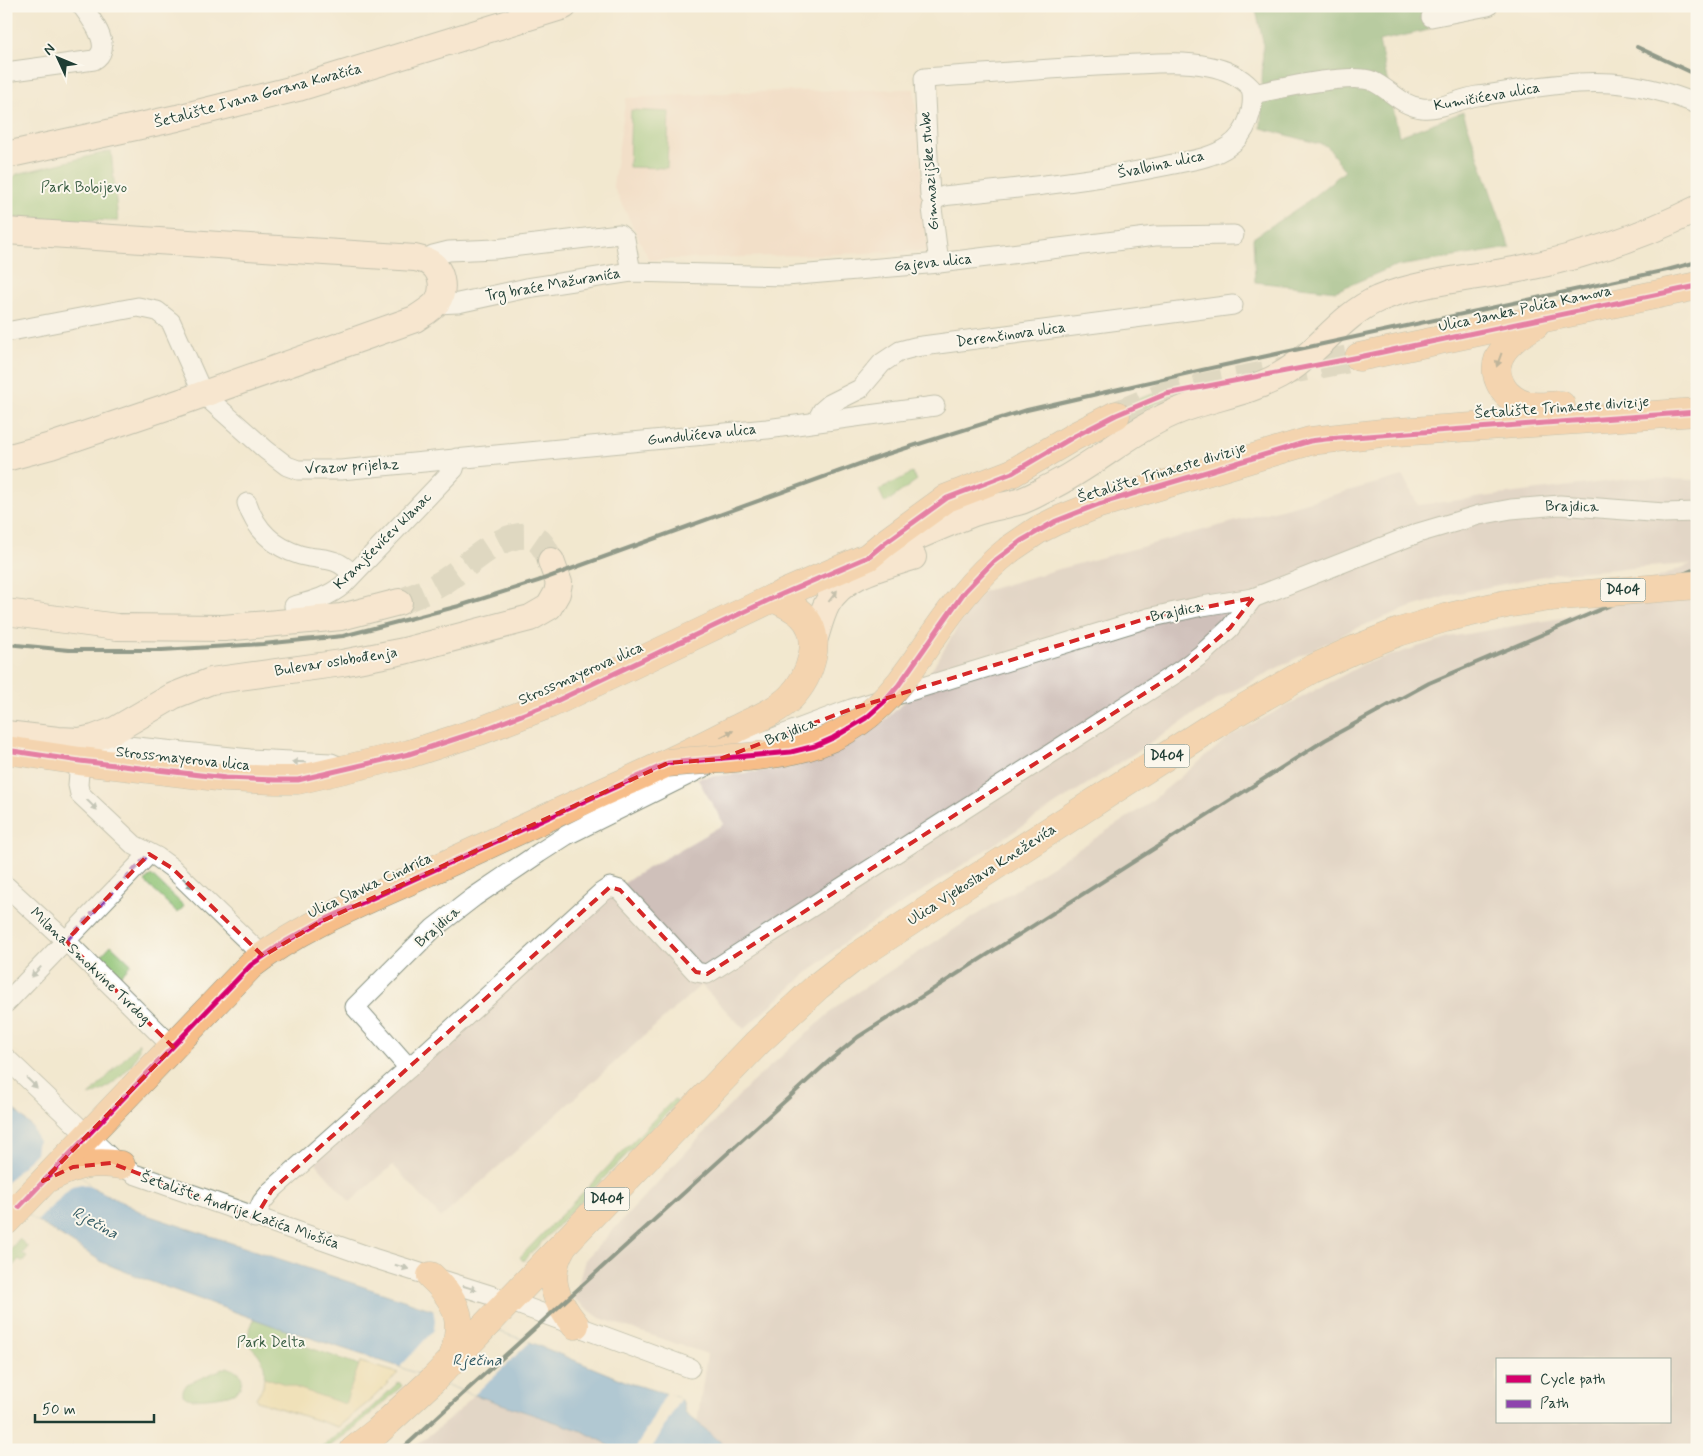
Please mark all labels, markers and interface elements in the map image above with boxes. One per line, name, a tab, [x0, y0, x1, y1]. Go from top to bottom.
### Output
north arrow	[32, 32, 82, 82]
text: N	[40, 40, 59, 59]
street label: Šetalište Ivana Gorana Kovačića	[152, 59, 364, 133]
street label: Kumičićeva ulica	[1432, 78, 1542, 116]
street label: Gimnazijske stube	[916, 110, 944, 231]
street label: Švalbina ulica	[1116, 146, 1206, 184]
park label: Park Bobijevo	[41, 178, 127, 198]
street label: Gajeva ulica	[893, 249, 973, 277]
street label: Trg braće Mažuranića	[484, 263, 623, 308]
street label: Ulica Janka Polića Kamova	[1436, 281, 1614, 337]
street label: Derenčinova ulica	[955, 317, 1067, 353]
one-way arrow	[1495, 353, 1503, 368]
street label: Šetalište Trinaeste divizije	[1474, 392, 1650, 424]
street label: Gundulićeva ulica	[646, 419, 758, 451]
street label: Šetalište Trinaeste divizije	[1075, 438, 1249, 508]
street label: Vrazov prijelaz	[304, 455, 400, 479]
street label: Kranjčevićev klanac	[330, 488, 436, 594]
street label: Brajdica	[1545, 497, 1600, 517]
road number: D404	[1600, 578, 1646, 602]
one-way arrow	[828, 590, 839, 603]
street label: Brajdica	[1149, 596, 1206, 627]
street label: Strossmayerova ulica	[515, 637, 647, 711]
street label: Bulevar oslobođenja	[273, 642, 399, 682]
street label: Brajdica	[762, 713, 821, 751]
one-way arrow	[720, 730, 735, 738]
street label: Strossmayerova ulica	[115, 742, 251, 776]
road number: D404	[1144, 744, 1190, 768]
one-way arrow	[291, 758, 307, 766]
one-way arrow	[85, 799, 97, 811]
street label: Ulica Vjekoslava Kneževića	[904, 819, 1060, 931]
street label: Ulica Slavka Cindrića	[304, 848, 436, 924]
one-way arrow	[181, 877, 193, 889]
street label: Brajdica	[411, 901, 466, 952]
street label: Milana Smokvine Tvrdog	[25, 903, 155, 1029]
one-way arrow	[30, 966, 42, 978]
one-way arrow	[26, 1077, 38, 1089]
street label: Šetalište Andrije Kačića Miošića	[138, 1167, 342, 1255]
road number: D404	[584, 1188, 630, 1210]
water label: Rječina	[68, 1202, 122, 1244]
one-way arrow	[395, 1263, 410, 1271]
one-way arrow	[463, 1285, 478, 1293]
park label: Park Delta	[237, 1333, 305, 1353]
water label: Rječina	[452, 1350, 502, 1371]
legend	[1496, 1358, 1670, 1424]
text: Cycle path	[1540, 1370, 1605, 1390]
scale bar	[35, 1391, 154, 1423]
text: Path	[1540, 1394, 1569, 1414]
text: 50 m	[42, 1400, 76, 1420]

